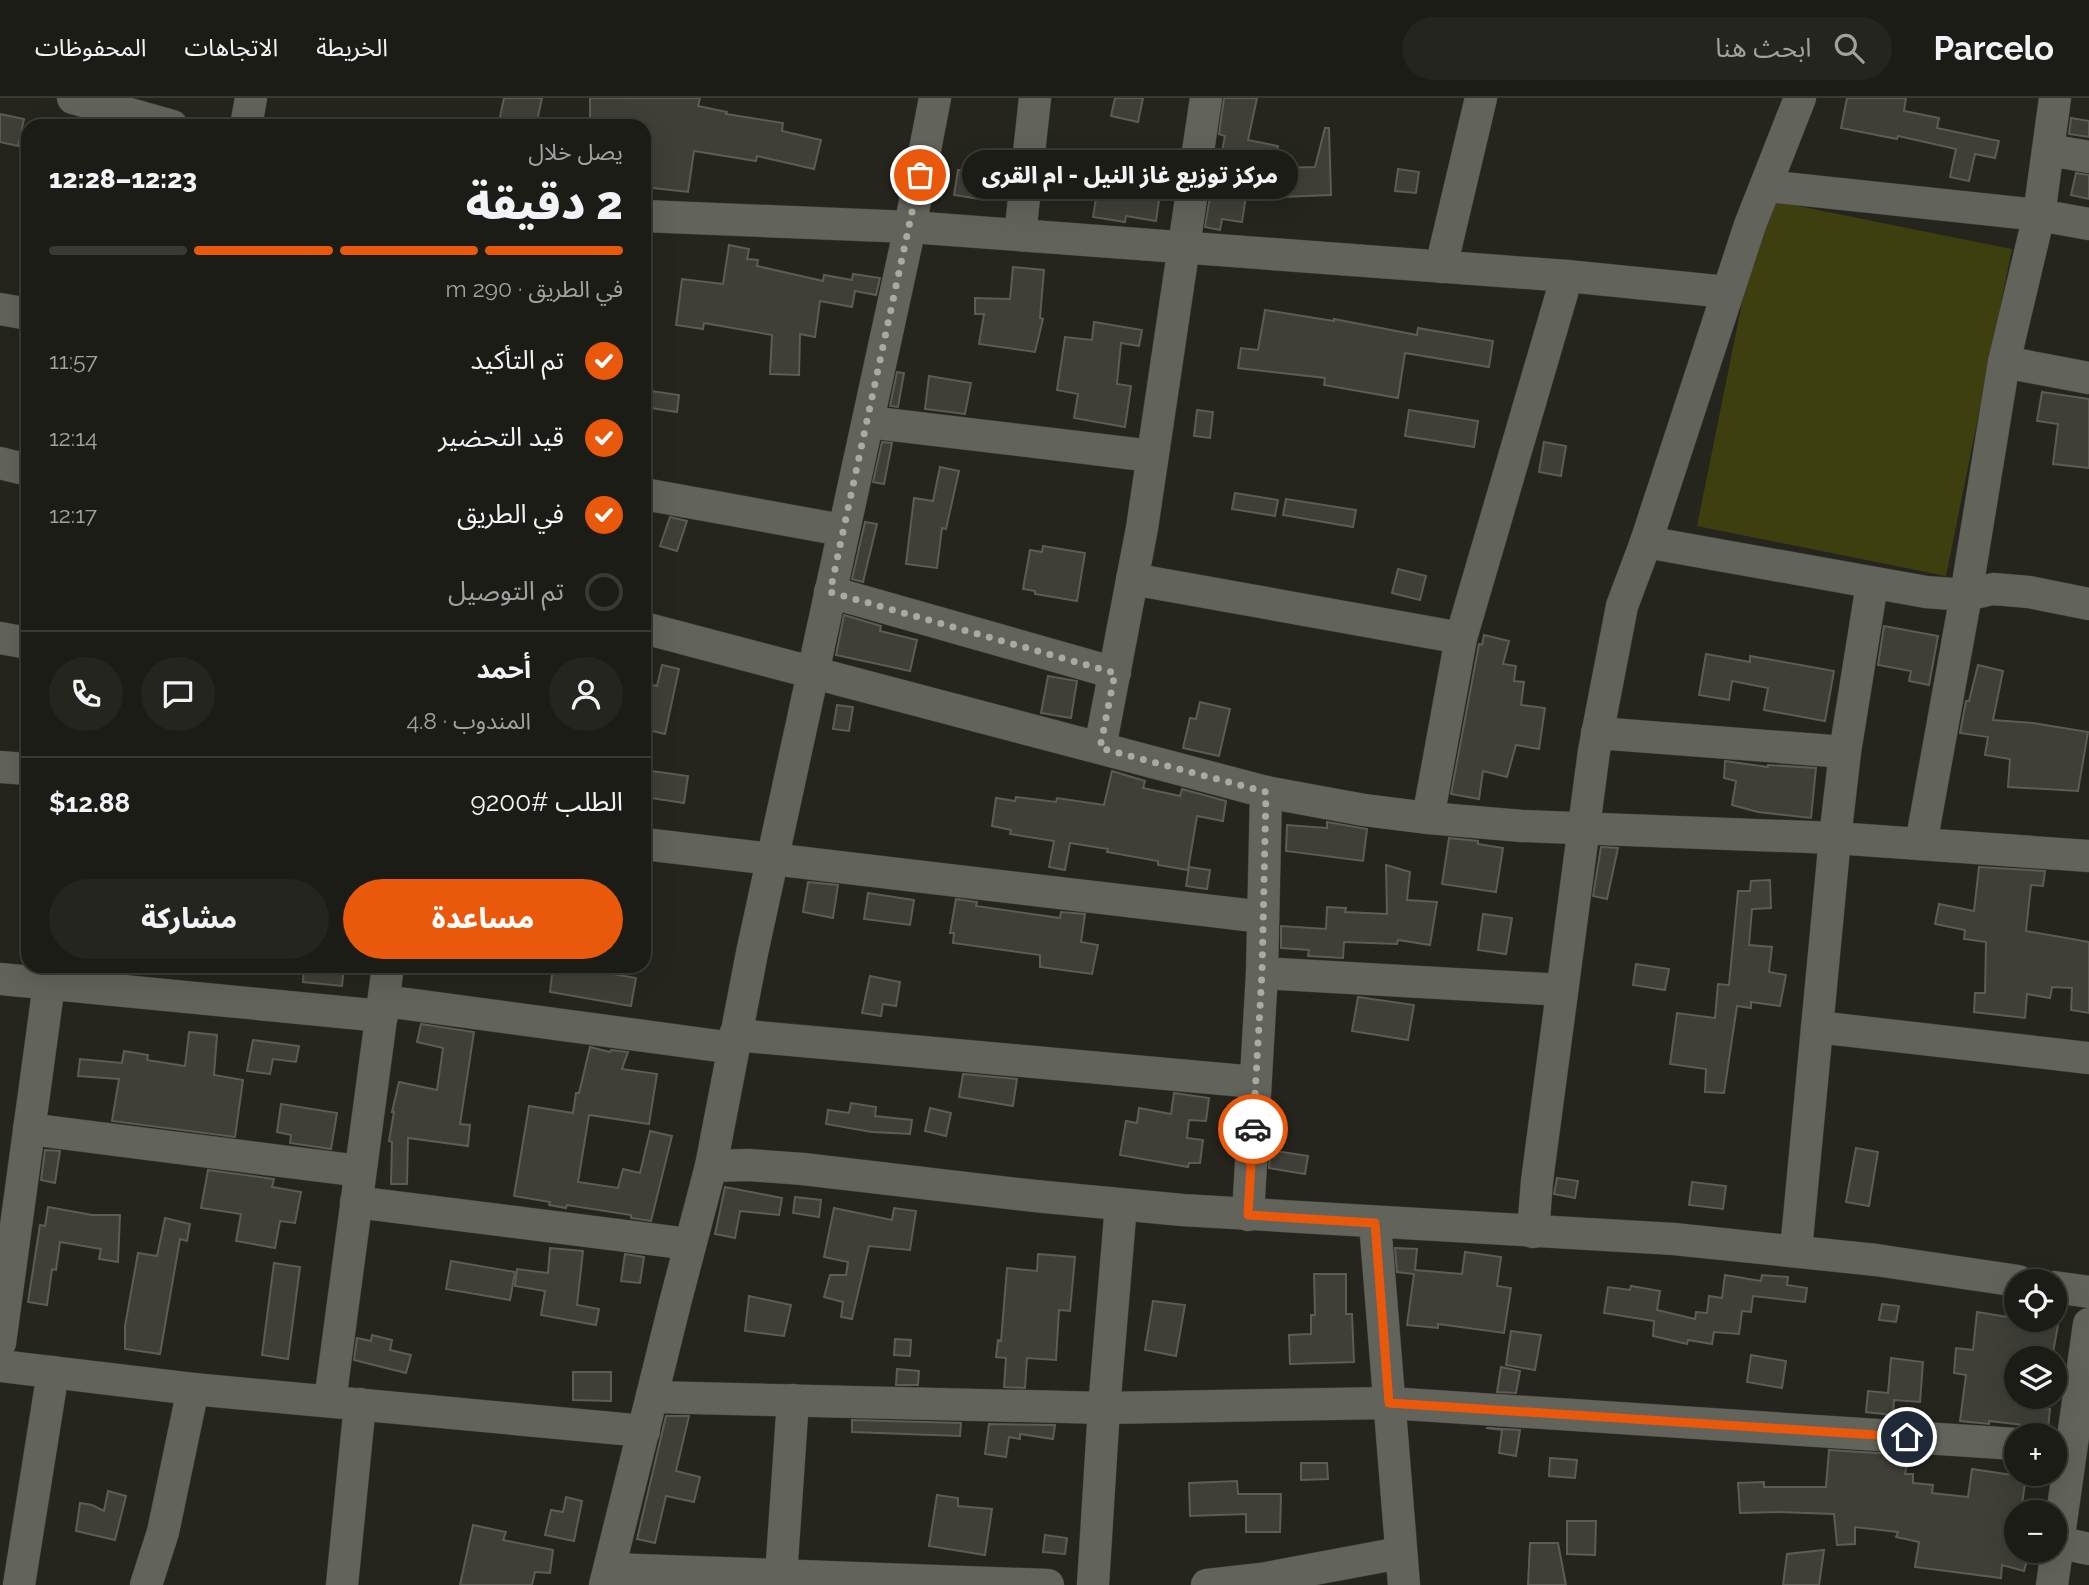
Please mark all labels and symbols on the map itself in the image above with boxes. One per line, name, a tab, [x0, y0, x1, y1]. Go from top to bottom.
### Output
pin	[890, 145, 950, 205]
callout: مركز توزيع غاز النيل - ام القرى	[962, 150, 1298, 200]
courier	[1218, 1094, 1288, 1164]
pin	[1877, 1407, 1937, 1467]

